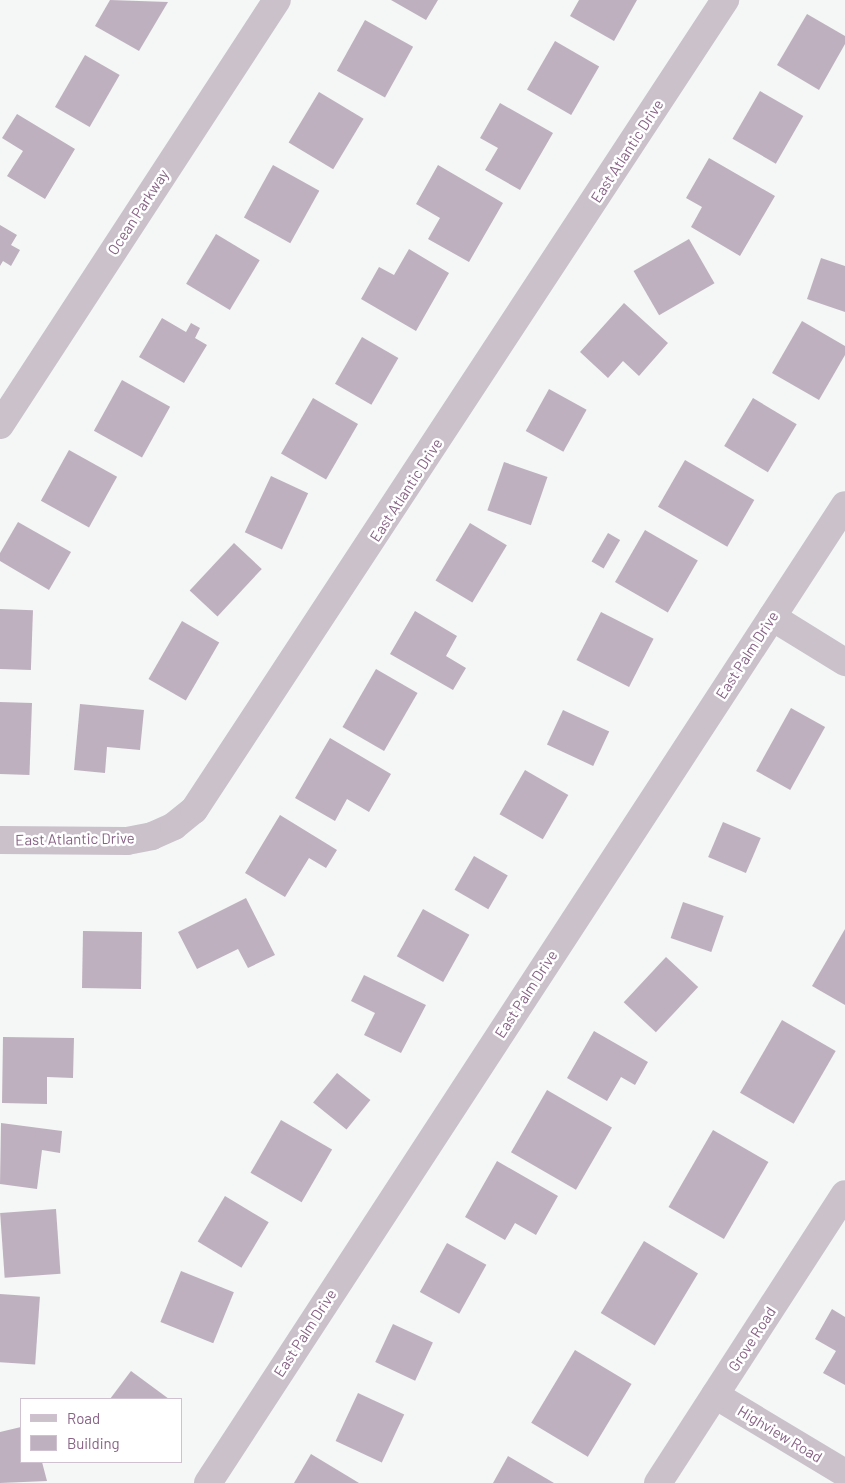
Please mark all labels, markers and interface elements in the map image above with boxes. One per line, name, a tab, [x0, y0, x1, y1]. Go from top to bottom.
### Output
street label: East Atlantic Drive	[587, 96, 667, 206]
street label: Ocean Parkway	[104, 166, 172, 258]
street label: East Atlantic Drive	[366, 435, 446, 545]
street label: East Palm Drive	[712, 608, 782, 702]
street label: East Atlantic Drive	[15, 829, 135, 849]
street label: East Palm Drive	[491, 947, 561, 1041]
street label: East Palm Drive	[270, 1286, 340, 1380]
street label: Grove Road	[724, 1303, 780, 1375]
legend	[20, 1398, 182, 1463]
street label: Highview Road	[735, 1402, 825, 1466]
text: Road	[67, 1409, 100, 1427]
text: Building	[67, 1434, 120, 1452]

